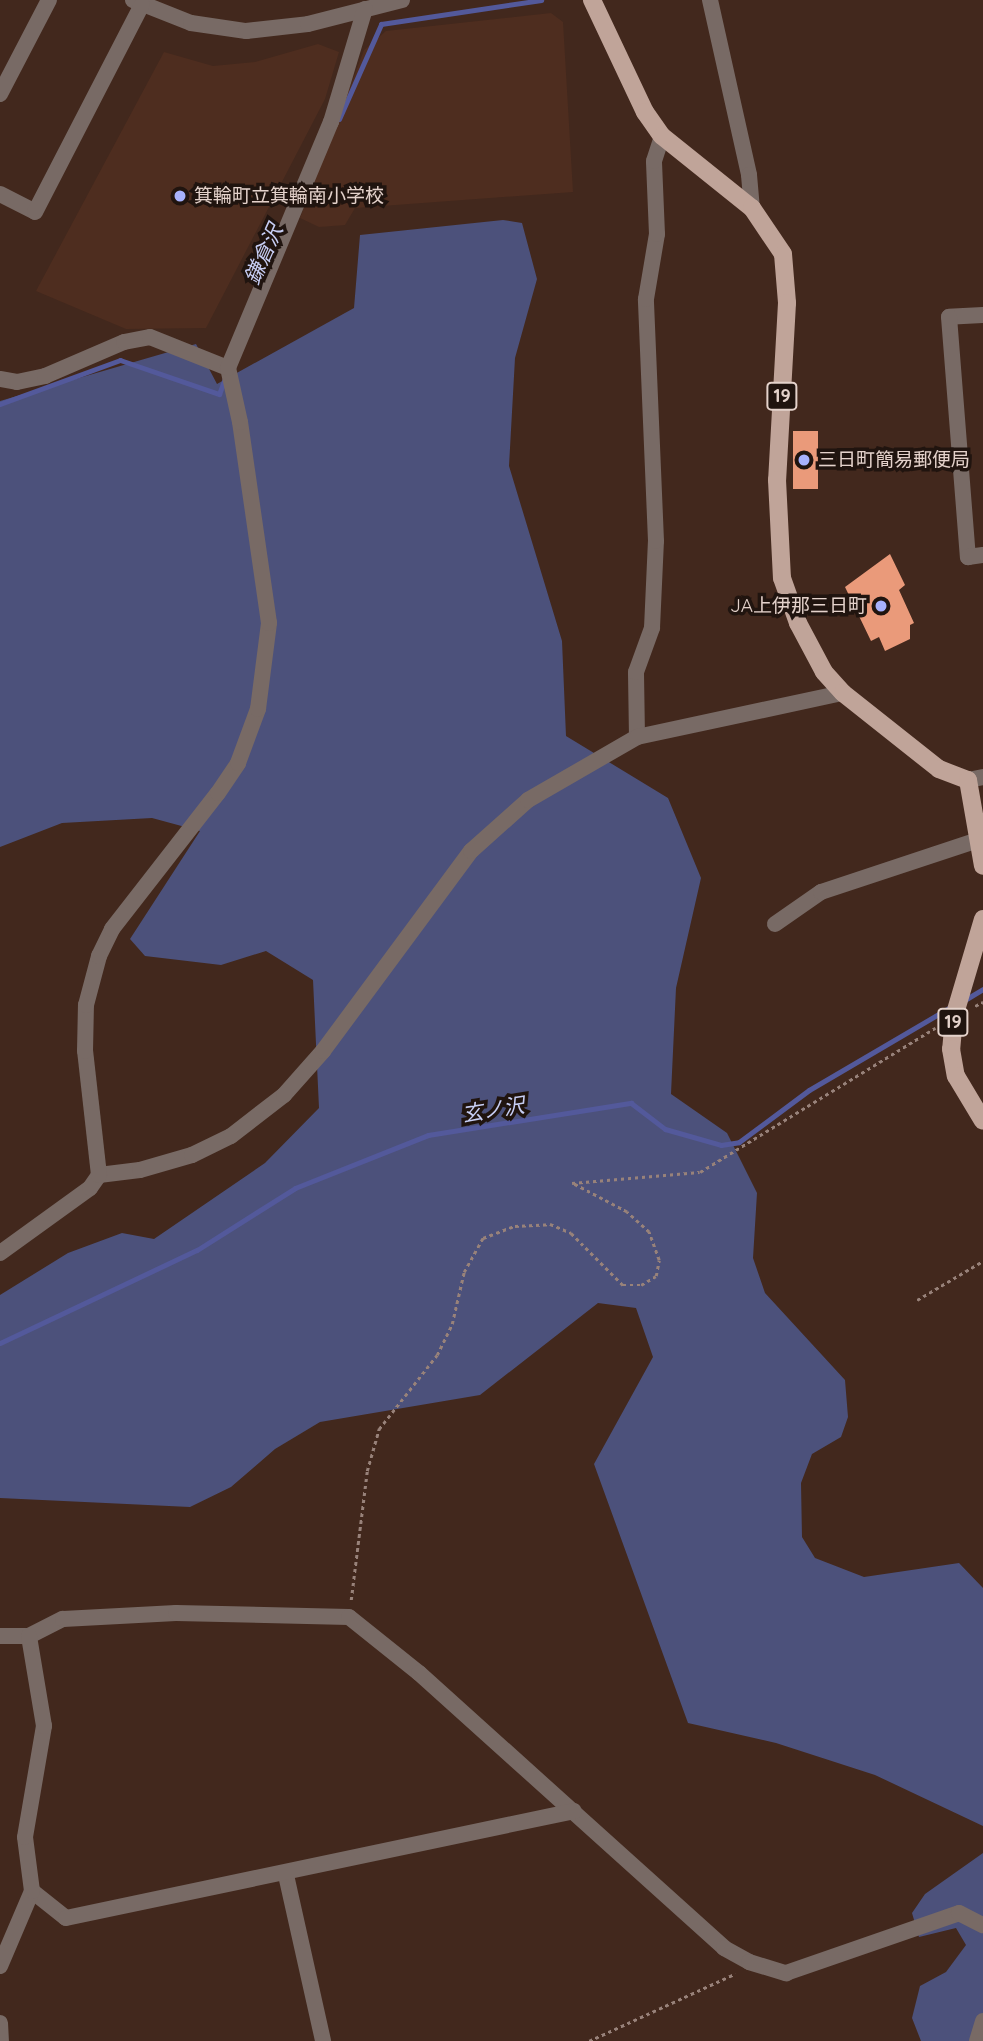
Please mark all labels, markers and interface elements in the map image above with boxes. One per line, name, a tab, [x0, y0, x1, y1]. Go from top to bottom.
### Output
place label: 箕輪町立箕輪南小学校	[194, 185, 384, 207]
marker: 箕輪町立箕輪南小学校	[172, 188, 188, 204]
water label: 鎌倉沢	[239, 220, 287, 288]
road number: 19	[766, 382, 798, 410]
place label: 三日町簡易郵便局	[818, 449, 970, 471]
marker: 三日町簡易郵便局	[796, 452, 812, 468]
place label: JA上伊那三日町	[730, 595, 867, 617]
marker: JA上伊那三日町	[873, 598, 889, 614]
road number: 19	[937, 1007, 969, 1036]
water label: 玄ノ沢	[460, 1092, 526, 1126]

